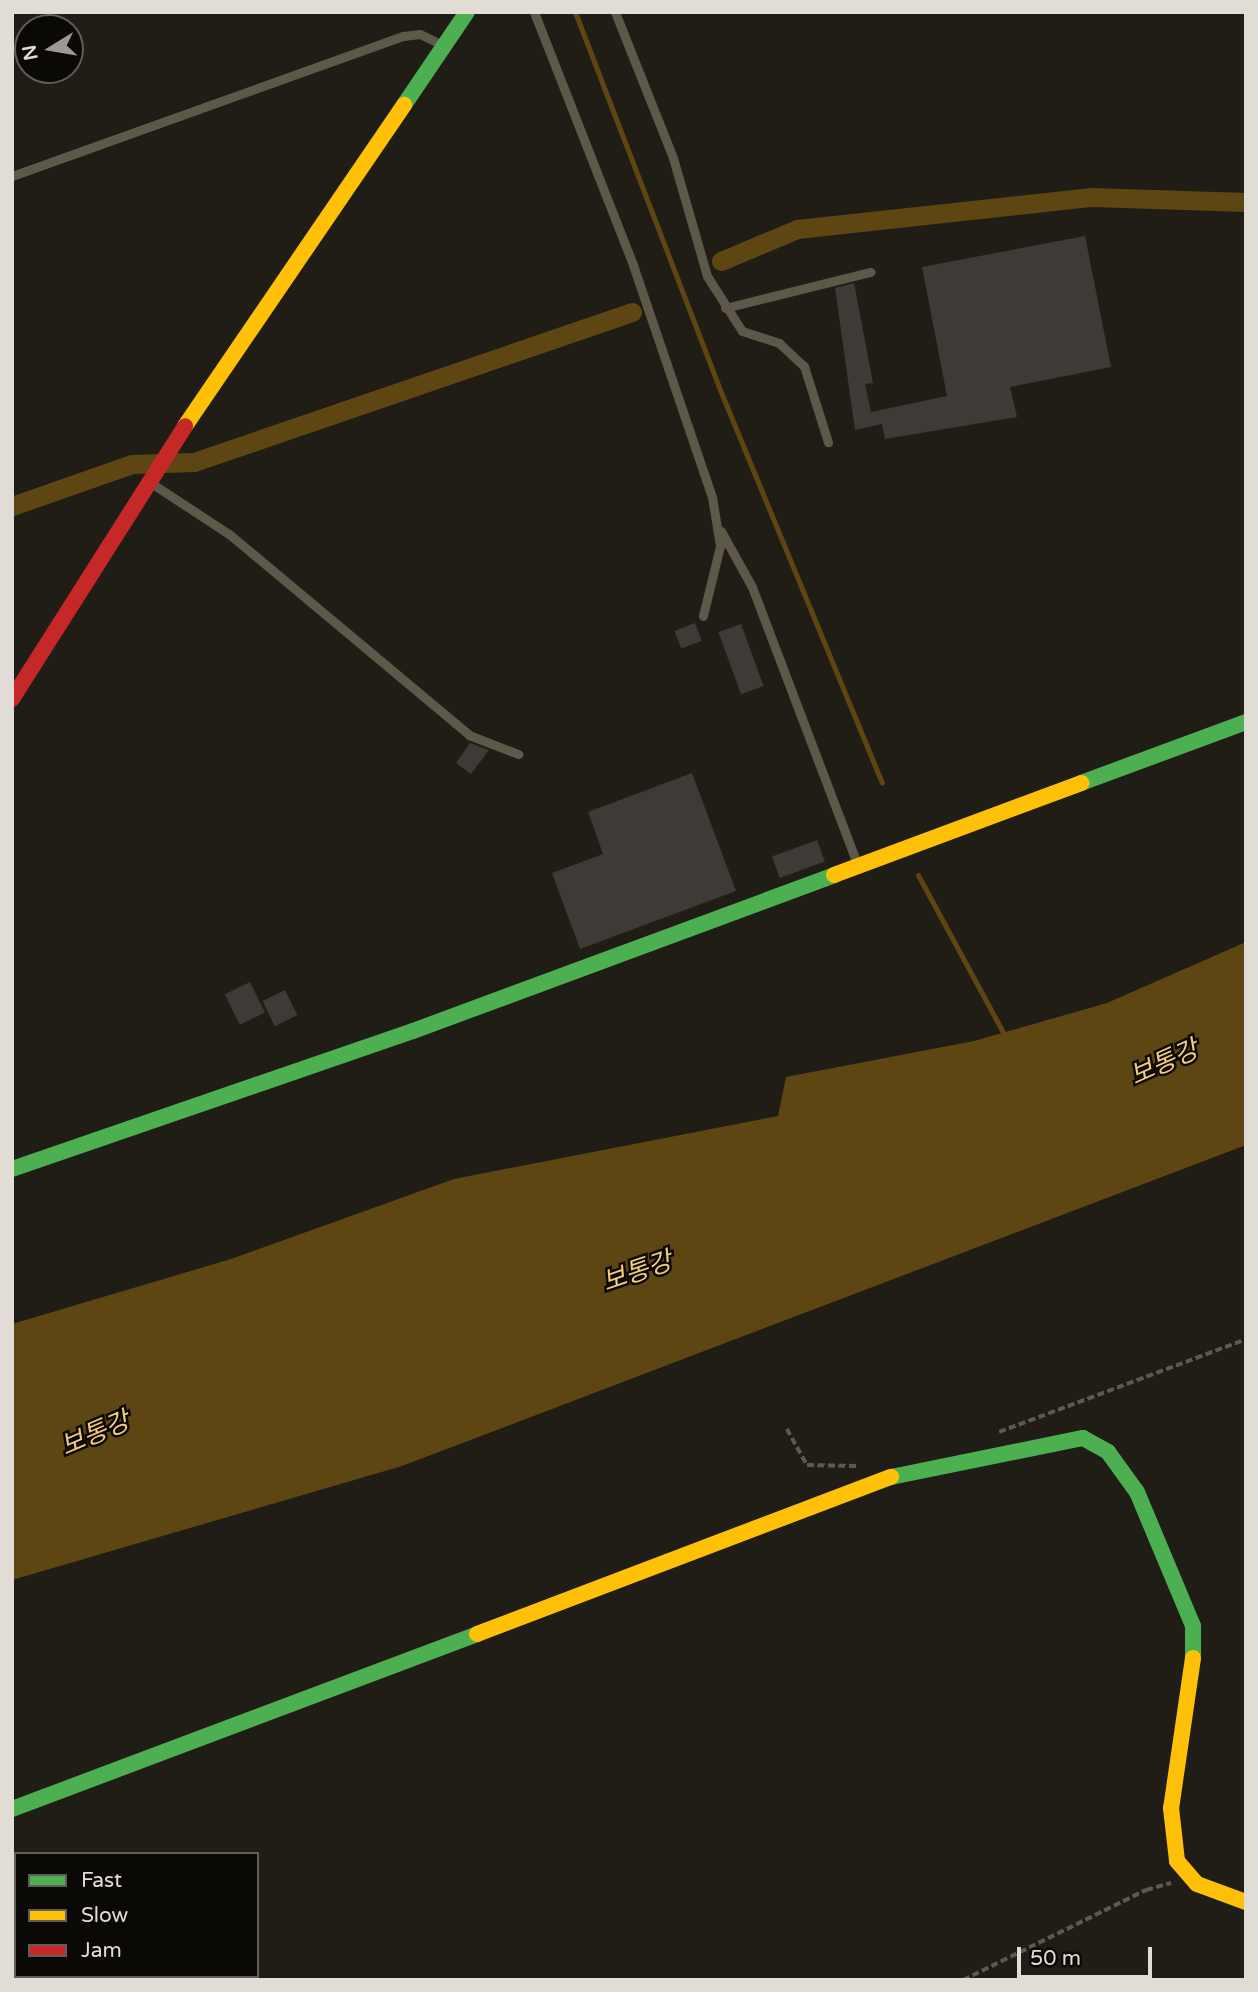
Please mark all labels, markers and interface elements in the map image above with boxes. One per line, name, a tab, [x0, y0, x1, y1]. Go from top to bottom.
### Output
north arrow	[14, 14, 84, 84]
text: N	[18, 43, 43, 62]
water label: 보통강	[1125, 1034, 1203, 1092]
water label: 보통강	[598, 1246, 676, 1298]
water label: 보통강	[56, 1406, 134, 1462]
legend	[14, 1852, 259, 1978]
text: Fast	[81, 1868, 122, 1893]
text: Slow	[81, 1903, 128, 1928]
scale bar	[1020, 1932, 1155, 1976]
text: Jam	[81, 1938, 122, 1963]
text: 50 m	[1030, 1946, 1081, 1971]

